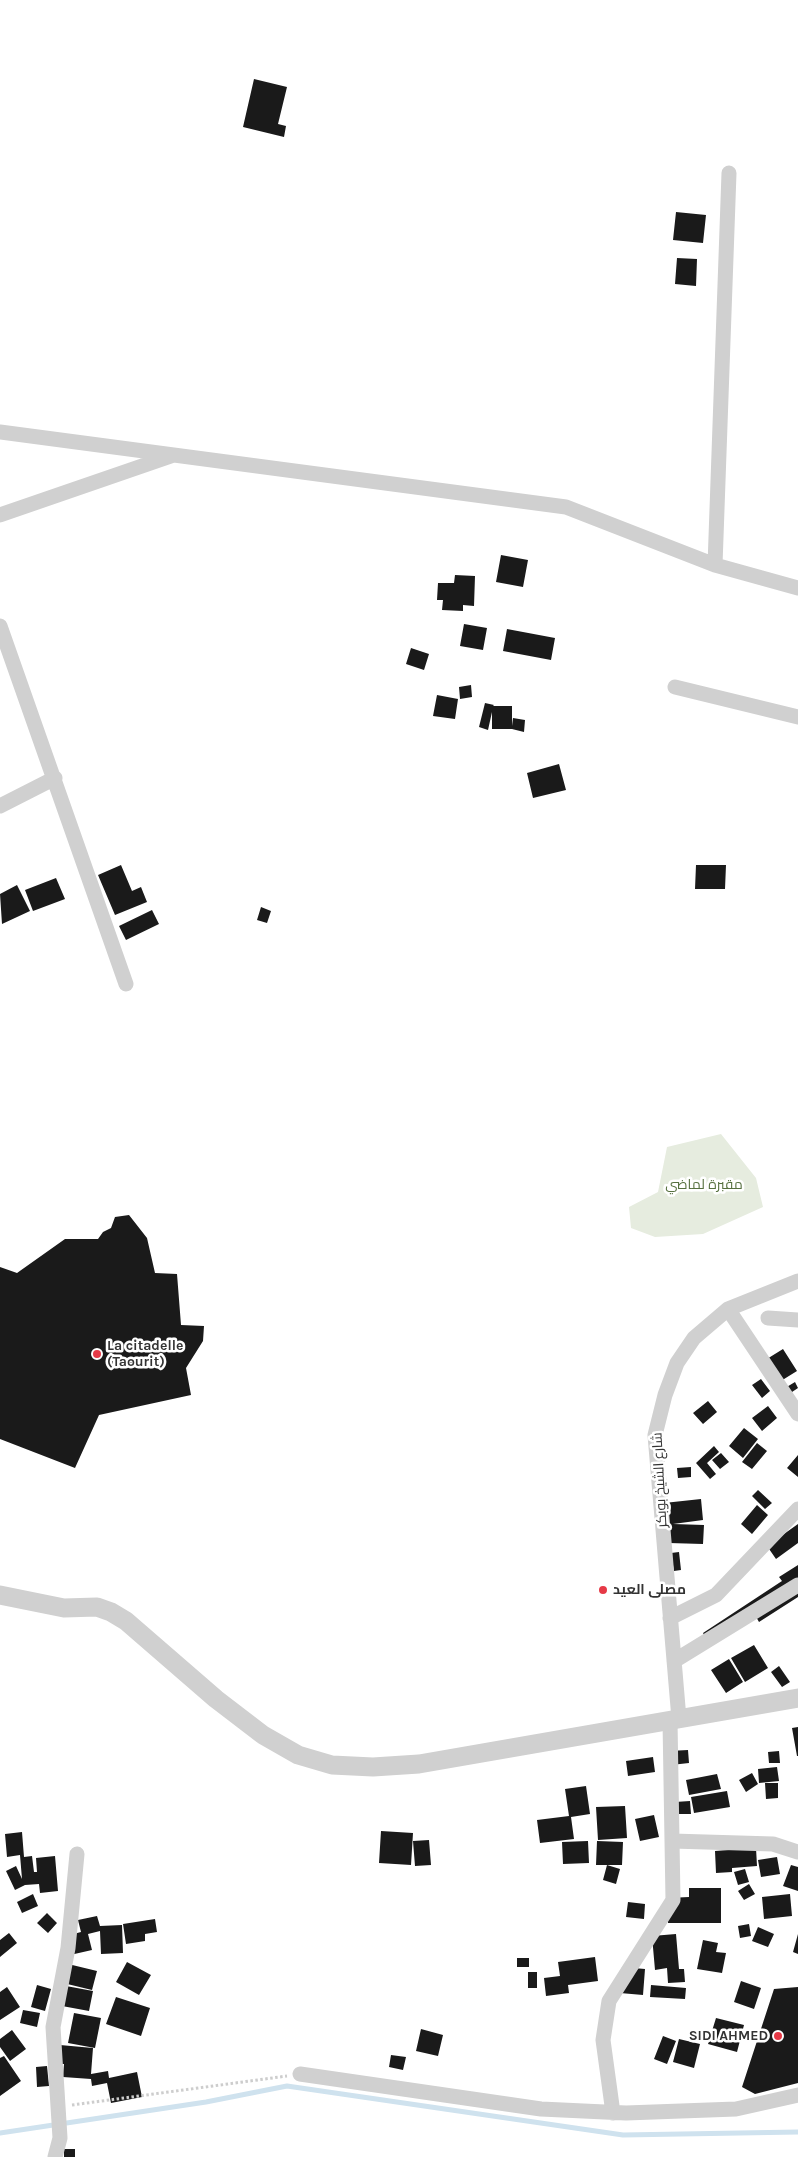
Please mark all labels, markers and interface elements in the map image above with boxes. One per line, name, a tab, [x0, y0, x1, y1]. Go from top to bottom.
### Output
park label: مقبرة لماضي	[665, 1177, 743, 1193]
place label: La citadelle (Taourit)	[107, 1338, 183, 1370]
marker: La citadelle (Taourit)	[91, 1348, 103, 1360]
street label: شارع الشيخ بوبكر	[649, 1432, 671, 1528]
place label: مصلى العيد	[613, 1582, 686, 1598]
marker: مصلى العيد	[597, 1584, 609, 1596]
place label: SIDI AHMED	[689, 2028, 768, 2044]
marker: SIDI AHMED	[772, 2030, 784, 2042]

